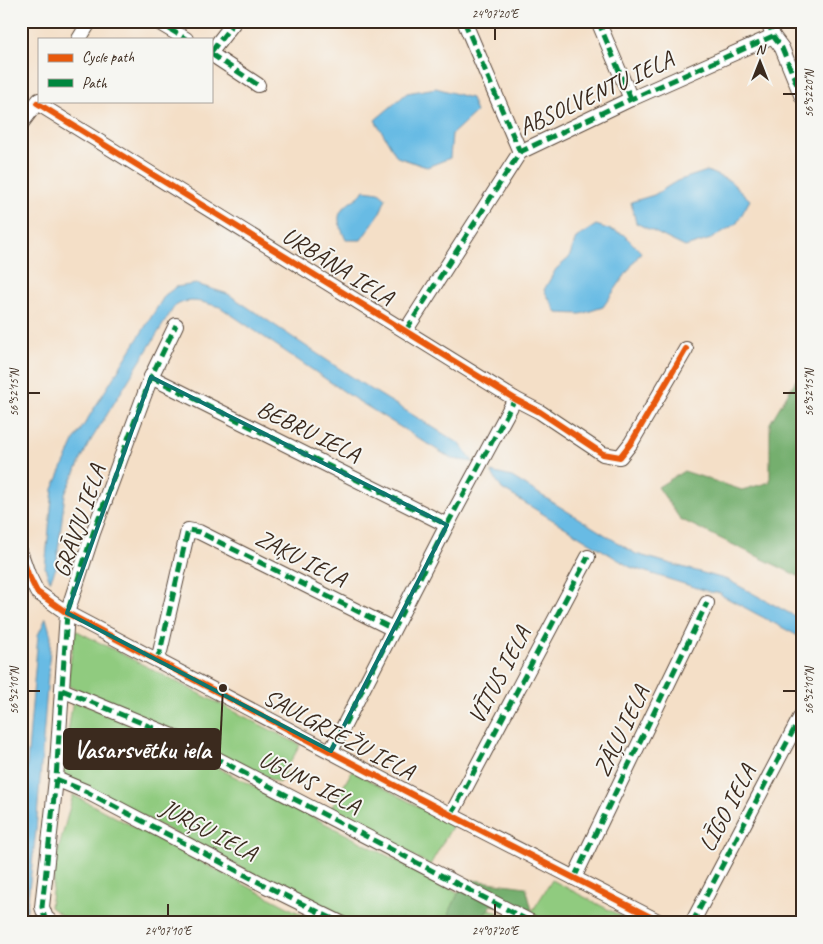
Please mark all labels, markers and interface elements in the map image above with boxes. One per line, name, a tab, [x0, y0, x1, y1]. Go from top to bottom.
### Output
text: 24°07'20"E	[472, 6, 520, 22]
legend	[38, 38, 212, 102]
north arrow	[736, 38, 786, 88]
text: N	[756, 41, 767, 58]
street label: ABSOLVENTU IELA	[514, 44, 679, 142]
text: Cycle path	[82, 48, 134, 67]
text: 56°52'20"N	[801, 69, 817, 118]
text: Path	[82, 74, 108, 93]
street label: URBĀNA IELA	[277, 220, 400, 312]
text: 56°52'15"N	[6, 368, 22, 417]
text: 56°52'15"N	[801, 368, 817, 417]
street label: BEBRU IELA	[252, 393, 366, 469]
street label: GRĀVJU IELA	[46, 460, 112, 581]
street label: ZAĶU IELA	[250, 522, 352, 594]
street label: VĪTUS IELA	[461, 620, 538, 729]
text: 56°52'10"N	[6, 666, 22, 715]
text: 56°52'10"N	[801, 666, 817, 715]
street label: ZĀĻU IELA	[586, 680, 656, 781]
street label: SAULGRIEŽU IELA	[258, 682, 420, 787]
callout: Vasarsvētku iela	[64, 729, 220, 769]
text: Vasarsvētku iela	[73, 734, 212, 766]
street label: UGUNS IELA	[254, 744, 367, 821]
street label: LĪGO IELA	[692, 759, 763, 856]
street label: JURĢU IELA	[155, 792, 263, 868]
text: 24°07'10"E	[145, 923, 193, 939]
text: 24°07'20"E	[472, 923, 520, 939]

